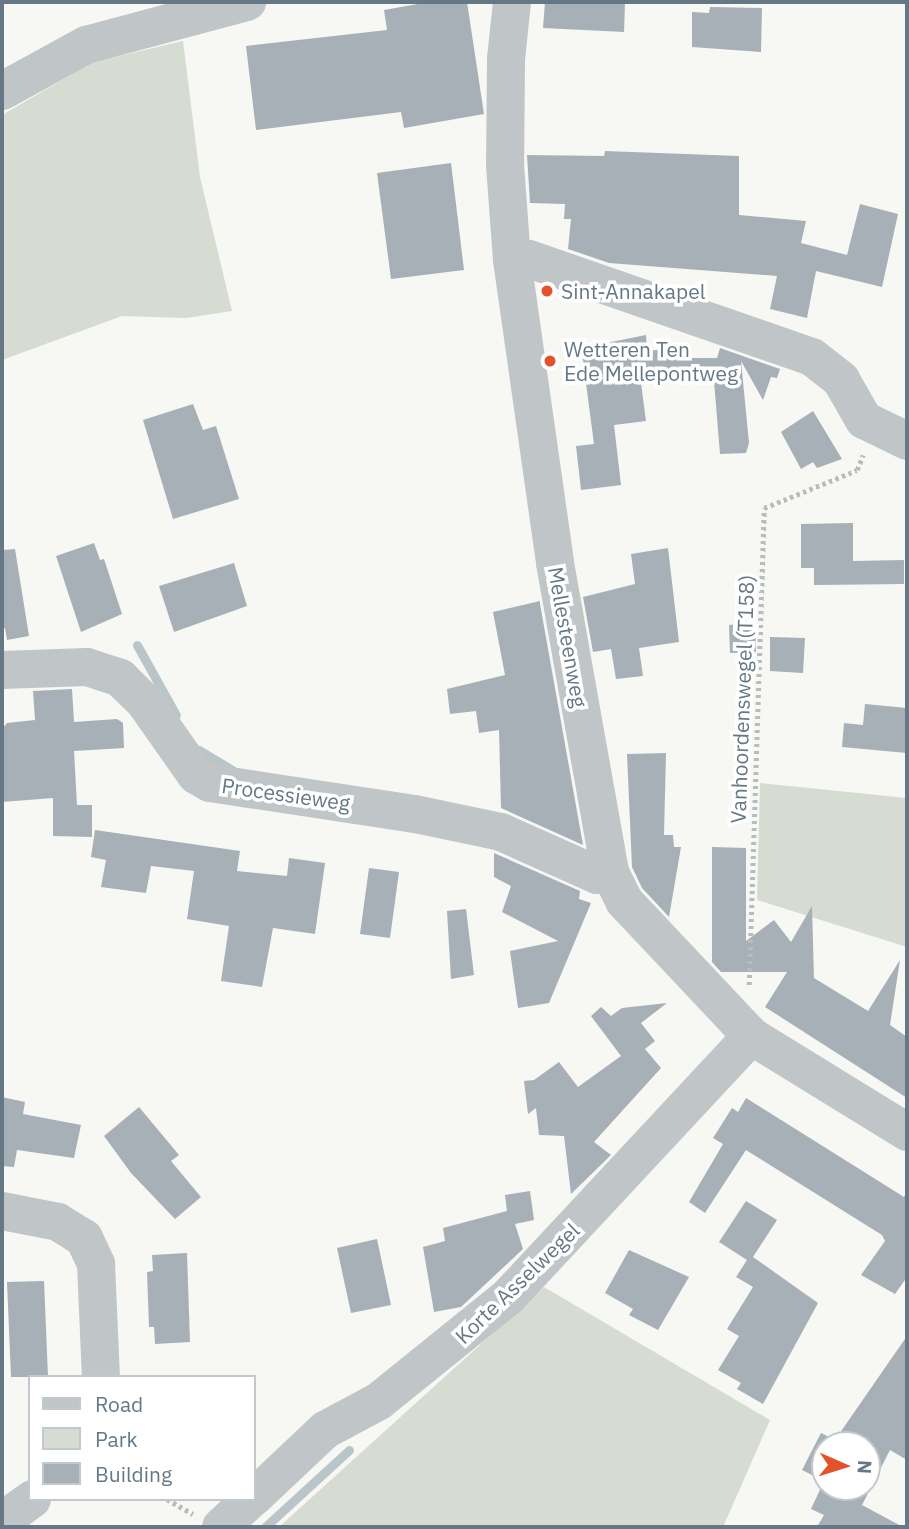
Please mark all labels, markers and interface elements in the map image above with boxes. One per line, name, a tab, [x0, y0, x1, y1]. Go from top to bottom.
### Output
place label: Sint-Annakapel	[561, 278, 705, 304]
marker: Sint-Annakapel	[539, 283, 555, 299]
place label: Wetteren Ten Ede Mellepontweg	[564, 336, 738, 386]
marker: Wetteren Ten Ede Mellepontweg	[542, 353, 558, 369]
street label: Mellesteenweg	[543, 565, 593, 709]
street label: Vanhoordenswegel (T158)	[725, 574, 759, 824]
street label: Processieweg	[220, 773, 352, 815]
street label: Korte Asselwegel	[450, 1217, 584, 1349]
legend	[28, 1375, 256, 1501]
text: Road	[95, 1390, 143, 1418]
text: Park	[95, 1425, 138, 1453]
north arrow	[811, 1431, 881, 1501]
text: N	[853, 1459, 877, 1474]
text: Building	[95, 1460, 172, 1488]

